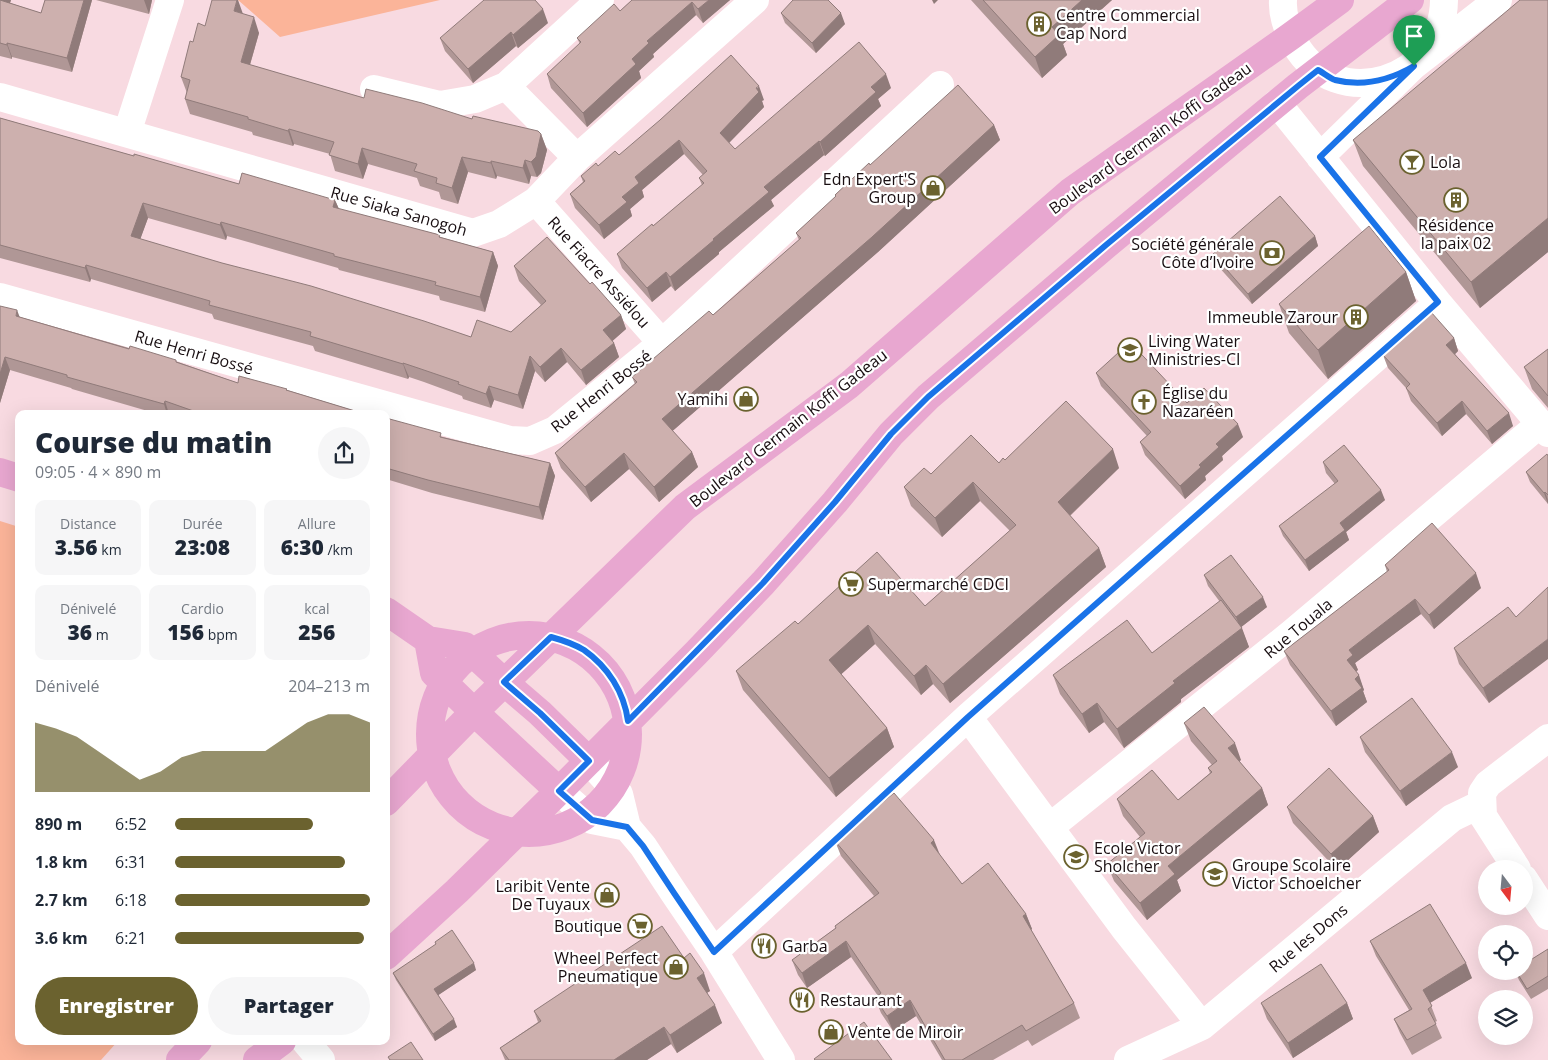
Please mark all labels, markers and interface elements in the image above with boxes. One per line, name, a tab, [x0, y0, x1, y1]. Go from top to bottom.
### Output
place label: Centre Commercial Cap Nord	[1056, 4, 1200, 44]
building icon: Centre Commercial Cap Nord	[1026, 11, 1052, 37]
pin	[1393, 15, 1435, 66]
icon: arrive	[1400, 22, 1428, 50]
street label: Boulevard Germain Koffi Gadeau	[1044, 57, 1256, 219]
bar icon: Lola	[1399, 149, 1425, 175]
place label: Lola	[1430, 151, 1461, 173]
place label: Edn Expert'S Group	[823, 168, 916, 208]
shop icon: Edn Expert'S Group	[920, 175, 946, 201]
street label: Rue Siaka Sanogoh	[328, 181, 470, 241]
building icon: Résidence la paix 02	[1443, 187, 1469, 213]
street label: Rue Fiacre Assiélou	[543, 211, 655, 333]
place label: Résidence la paix 02	[1418, 214, 1494, 254]
place label: Société générale Côte d’Ivoire	[1131, 233, 1254, 273]
bank icon: Société générale Côte d’Ivoire	[1259, 240, 1285, 266]
building icon: Immeuble Zarour	[1343, 304, 1369, 330]
place label: Immeuble Zarour	[1208, 306, 1338, 328]
street label: Rue Henri Bossé	[132, 325, 256, 379]
place label: Living Water Ministries-CI	[1148, 330, 1241, 370]
school or university icon: Living Water Ministries-CI	[1117, 337, 1143, 363]
street label: Boulevard Germain Koffi Gadeau	[685, 344, 891, 512]
street label: Rue Henri Bossé	[546, 345, 656, 437]
place label: Église du Nazaréen	[1162, 382, 1234, 422]
shop icon: Yamihi	[733, 386, 759, 412]
place label: Yamihi	[677, 388, 728, 410]
church icon: Église du Nazaréen	[1131, 389, 1157, 415]
text: Course du matin	[35, 423, 272, 461]
button: share	[318, 427, 370, 479]
text: 09:05 · 4 × 890 m	[35, 461, 161, 483]
text: Distance	[60, 514, 116, 533]
text: Durée	[182, 514, 223, 533]
text: Allure	[298, 514, 336, 533]
text: 3.56	[55, 533, 98, 561]
text: 23:08	[175, 533, 230, 561]
text: 6:30	[281, 533, 324, 561]
text: km	[98, 540, 122, 559]
text: /km	[324, 540, 353, 559]
supermarket icon: Supermarché CDCI	[838, 571, 864, 597]
place label: Supermarché CDCI	[868, 573, 1009, 595]
street label: Rue Touala	[1259, 593, 1337, 663]
text: Dénivelé	[60, 599, 116, 618]
text: Cardio	[181, 599, 224, 618]
text: kcal	[304, 599, 330, 618]
text: 36	[68, 618, 92, 646]
text: 156	[167, 618, 204, 646]
text: 256	[298, 618, 335, 646]
text: m	[92, 625, 109, 644]
text: bpm	[204, 625, 238, 644]
text: Dénivelé	[35, 675, 99, 697]
text: 204–213 m	[288, 675, 370, 697]
text: 890 m	[35, 813, 82, 835]
text: 6:52	[115, 813, 147, 835]
place label: Ecole Victor Sholcher	[1094, 837, 1181, 877]
school or university icon: Ecole Victor Sholcher	[1063, 844, 1089, 870]
text: 1.8 km	[35, 851, 88, 873]
text: 6:31	[115, 851, 147, 873]
place label: Groupe Scolaire Victor Schoelcher	[1232, 854, 1362, 894]
north arrow	[1478, 860, 1532, 915]
map controls	[1478, 860, 1533, 1045]
school or university icon: Groupe Scolaire Victor Schoelcher	[1202, 861, 1228, 887]
place label: Laribit Vente De Tuyaux	[495, 875, 591, 915]
shop icon: Laribit Vente De Tuyaux	[594, 882, 620, 908]
text: 2.7 km	[35, 889, 88, 911]
text: 6:18	[115, 889, 147, 911]
street label: Rue les Dons	[1264, 899, 1352, 977]
supermarket icon: Boutique	[627, 913, 653, 939]
place label: Boutique	[554, 915, 622, 937]
button: locate	[1478, 925, 1533, 980]
text: 3.6 km	[35, 927, 88, 949]
text: 6:21	[115, 927, 147, 949]
restaurant icon: Garba	[751, 933, 777, 959]
place label: Garba	[782, 935, 828, 957]
place label: Wheel Perfect Pneumatique	[554, 947, 658, 987]
shop icon: Wheel Perfect Pneumatique	[663, 954, 689, 980]
button: Enregistrer	[35, 977, 198, 1035]
button: Partager	[208, 977, 370, 1035]
restaurant icon: Restaurant	[789, 987, 815, 1013]
place label: Restaurant	[820, 989, 902, 1011]
button: layers	[1478, 990, 1533, 1045]
shop icon: Vente de Miroir	[818, 1019, 844, 1045]
place label: Vente de Miroir	[848, 1021, 964, 1043]

